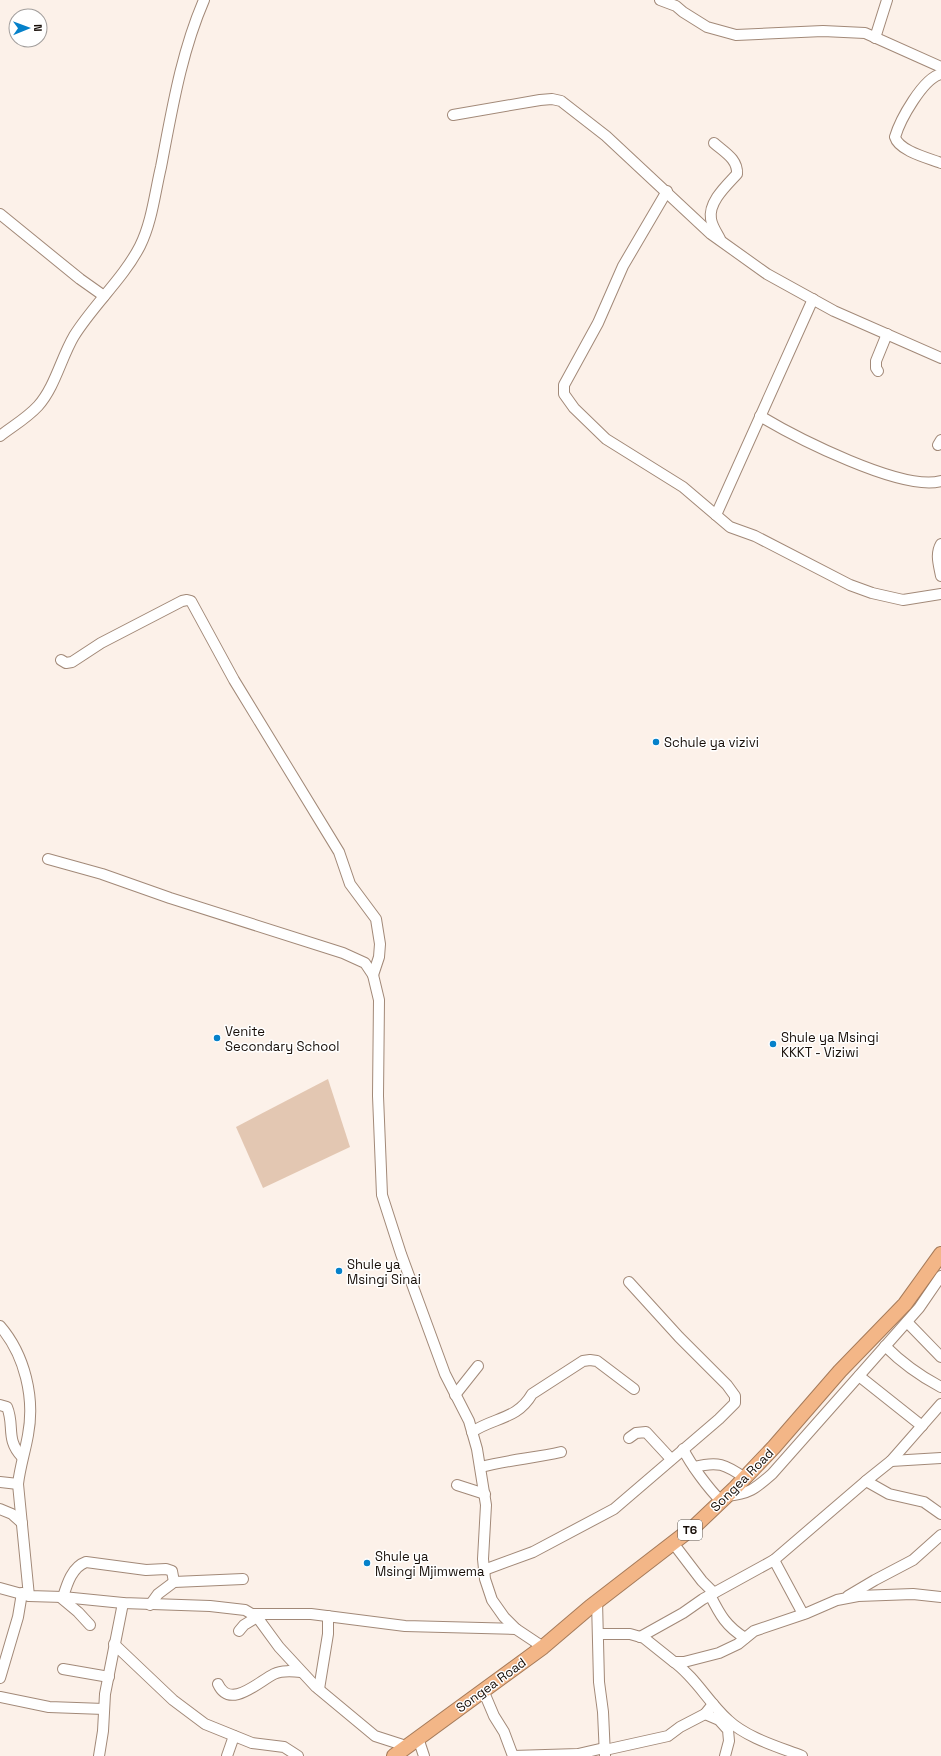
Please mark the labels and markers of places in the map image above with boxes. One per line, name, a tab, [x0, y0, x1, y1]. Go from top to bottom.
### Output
place label: Schule ya vizivi	[664, 734, 759, 751]
marker: Schule ya vizivi	[651, 737, 661, 747]
place label: Venite Secondary School	[225, 1023, 339, 1055]
place label: Shule ya Msingi KKKT - Viziwi	[781, 1029, 879, 1061]
marker: Venite Secondary School	[212, 1033, 222, 1043]
marker: Shule ya Msingi KKKT - Viziwi	[768, 1039, 778, 1049]
place label: Shule ya Msingi Sinai	[347, 1256, 421, 1288]
marker: Shule ya Msingi Sinai	[334, 1266, 344, 1276]
place label: Shule ya Msingi Mjimwema	[375, 1548, 485, 1580]
marker: Shule ya Msingi Mjimwema	[362, 1558, 372, 1568]

